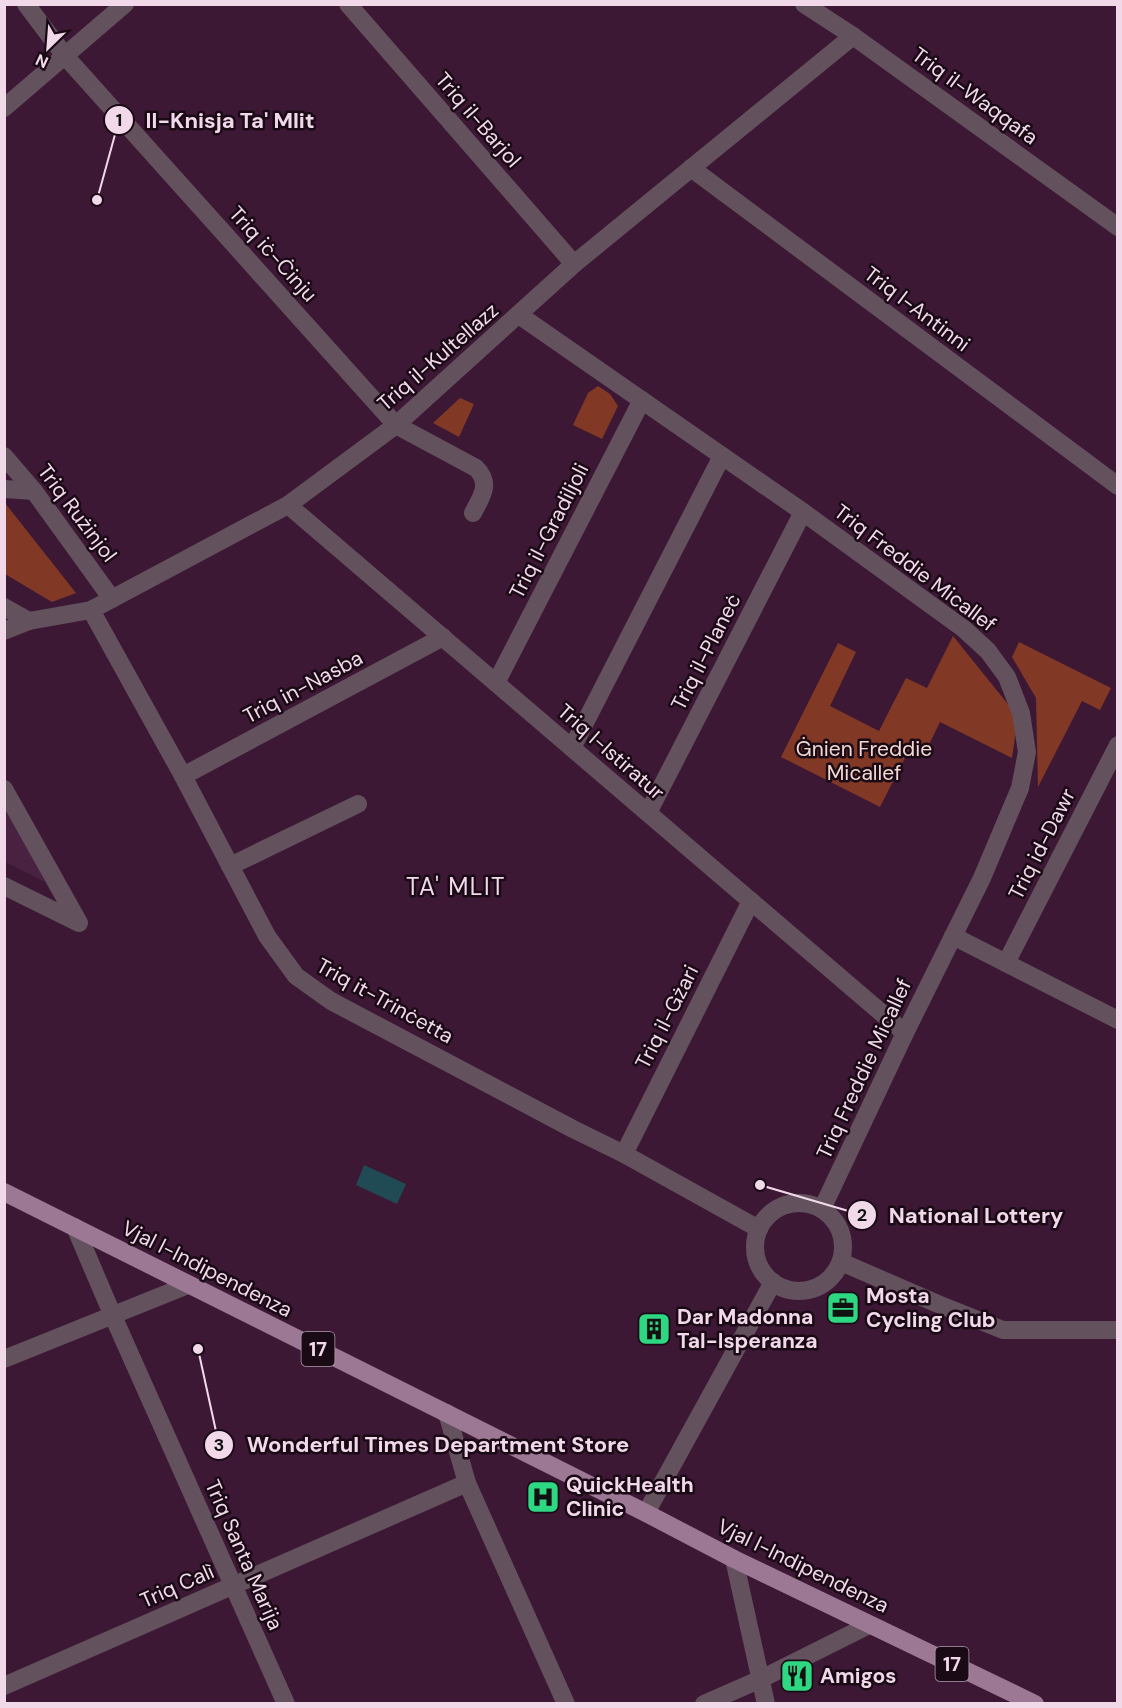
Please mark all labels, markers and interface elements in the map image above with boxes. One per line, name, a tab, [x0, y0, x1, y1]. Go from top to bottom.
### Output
north arrow	[18, 18, 78, 78]
street label: Triq il-Waqqafa	[906, 41, 1044, 151]
text: N	[32, 49, 52, 73]
street label: Triq il-Barjol	[429, 67, 527, 173]
callout: Il-Knisja Ta' Mlit	[104, 100, 326, 140]
text: Il-Knisja Ta' Mlit	[146, 106, 314, 135]
text: 1	[116, 108, 122, 132]
street label: Triq iċ-Ċinju	[222, 200, 324, 308]
street label: Triq l-Antinni	[858, 260, 976, 358]
street label: Triq il-Kultellazz	[372, 297, 504, 417]
street label: Triq Rużinjol	[31, 458, 123, 568]
street label: Triq il-Gradiljoli	[503, 458, 595, 604]
street label: Triq Freddie Micallef	[828, 498, 1002, 638]
street label: Triq il-Planeċ	[665, 589, 747, 715]
street label: Triq in-Nasba	[238, 644, 368, 730]
street label: Triq l-Istiratur	[551, 698, 671, 806]
park label: Ġnien Freddie Micallef	[796, 735, 932, 787]
street label: Triq id-Dawr	[1002, 783, 1082, 904]
district label: TA' MLIT	[406, 871, 506, 902]
street label: Triq it-Trinċetta	[311, 952, 459, 1050]
street label: Triq il-Gżari	[629, 960, 705, 1074]
street label: Triq Freddie Micallef	[810, 974, 918, 1164]
callout: National Lottery	[847, 1195, 1075, 1235]
text: National Lottery	[889, 1201, 1063, 1230]
text: 2	[857, 1203, 867, 1227]
street label: Vjal l-Indipendenza	[117, 1214, 297, 1324]
place label: Mosta Cycling Club	[866, 1282, 996, 1334]
office icon: Mosta Cycling Club	[825, 1290, 861, 1326]
place label: Dar Madonna Tal-Isperanza	[677, 1303, 817, 1355]
building icon: Dar Madonna Tal-Isperanza	[636, 1311, 672, 1347]
road number: 17	[302, 1332, 334, 1366]
callout: Wonderful Times Department Store	[204, 1425, 641, 1465]
text: Wonderful Times Department Store	[247, 1430, 629, 1459]
text: 3	[214, 1433, 224, 1457]
place label: QuickHealth Clinic	[566, 1471, 694, 1523]
street label: Triq Santa Marija	[198, 1476, 290, 1634]
hospital icon: QuickHealth Clinic	[525, 1479, 561, 1515]
street label: Vjal l-Indipendenza	[713, 1512, 893, 1620]
street label: Triq Calì	[136, 1557, 219, 1615]
road number: 17	[936, 1647, 968, 1681]
restaurant icon: Amigos	[779, 1658, 815, 1694]
place label: Amigos	[820, 1662, 896, 1690]

